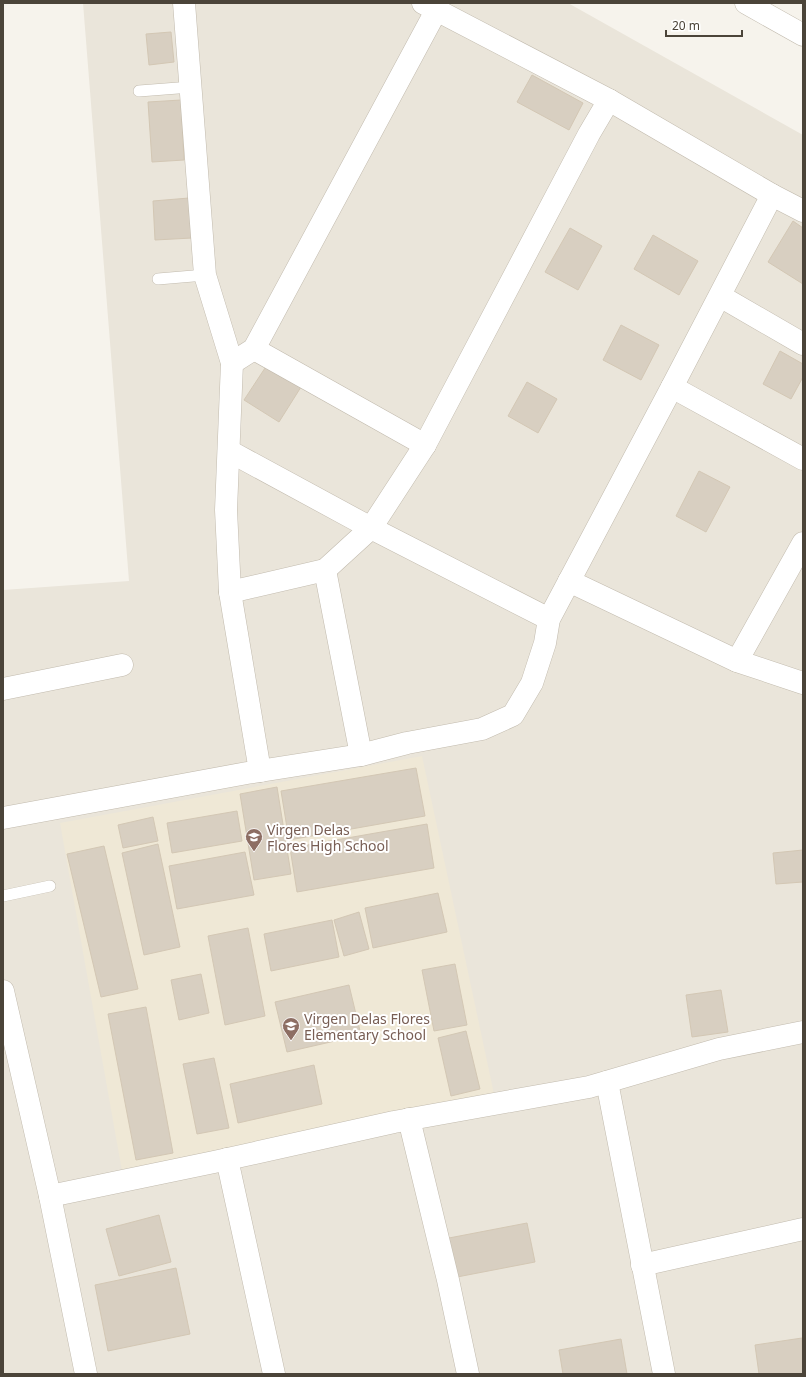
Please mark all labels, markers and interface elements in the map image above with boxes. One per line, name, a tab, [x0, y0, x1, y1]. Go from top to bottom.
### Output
scale bar	[666, 12, 742, 38]
text: 20 m	[672, 17, 700, 34]
place label: Virgen Delas Flores High School	[267, 820, 389, 855]
school or university icon: Virgen Delas Flores High School	[244, 827, 264, 852]
place label: Virgen Delas Flores Elementary School	[304, 1009, 430, 1044]
school or university icon: Virgen Delas Flores Elementary School	[281, 1016, 301, 1041]

